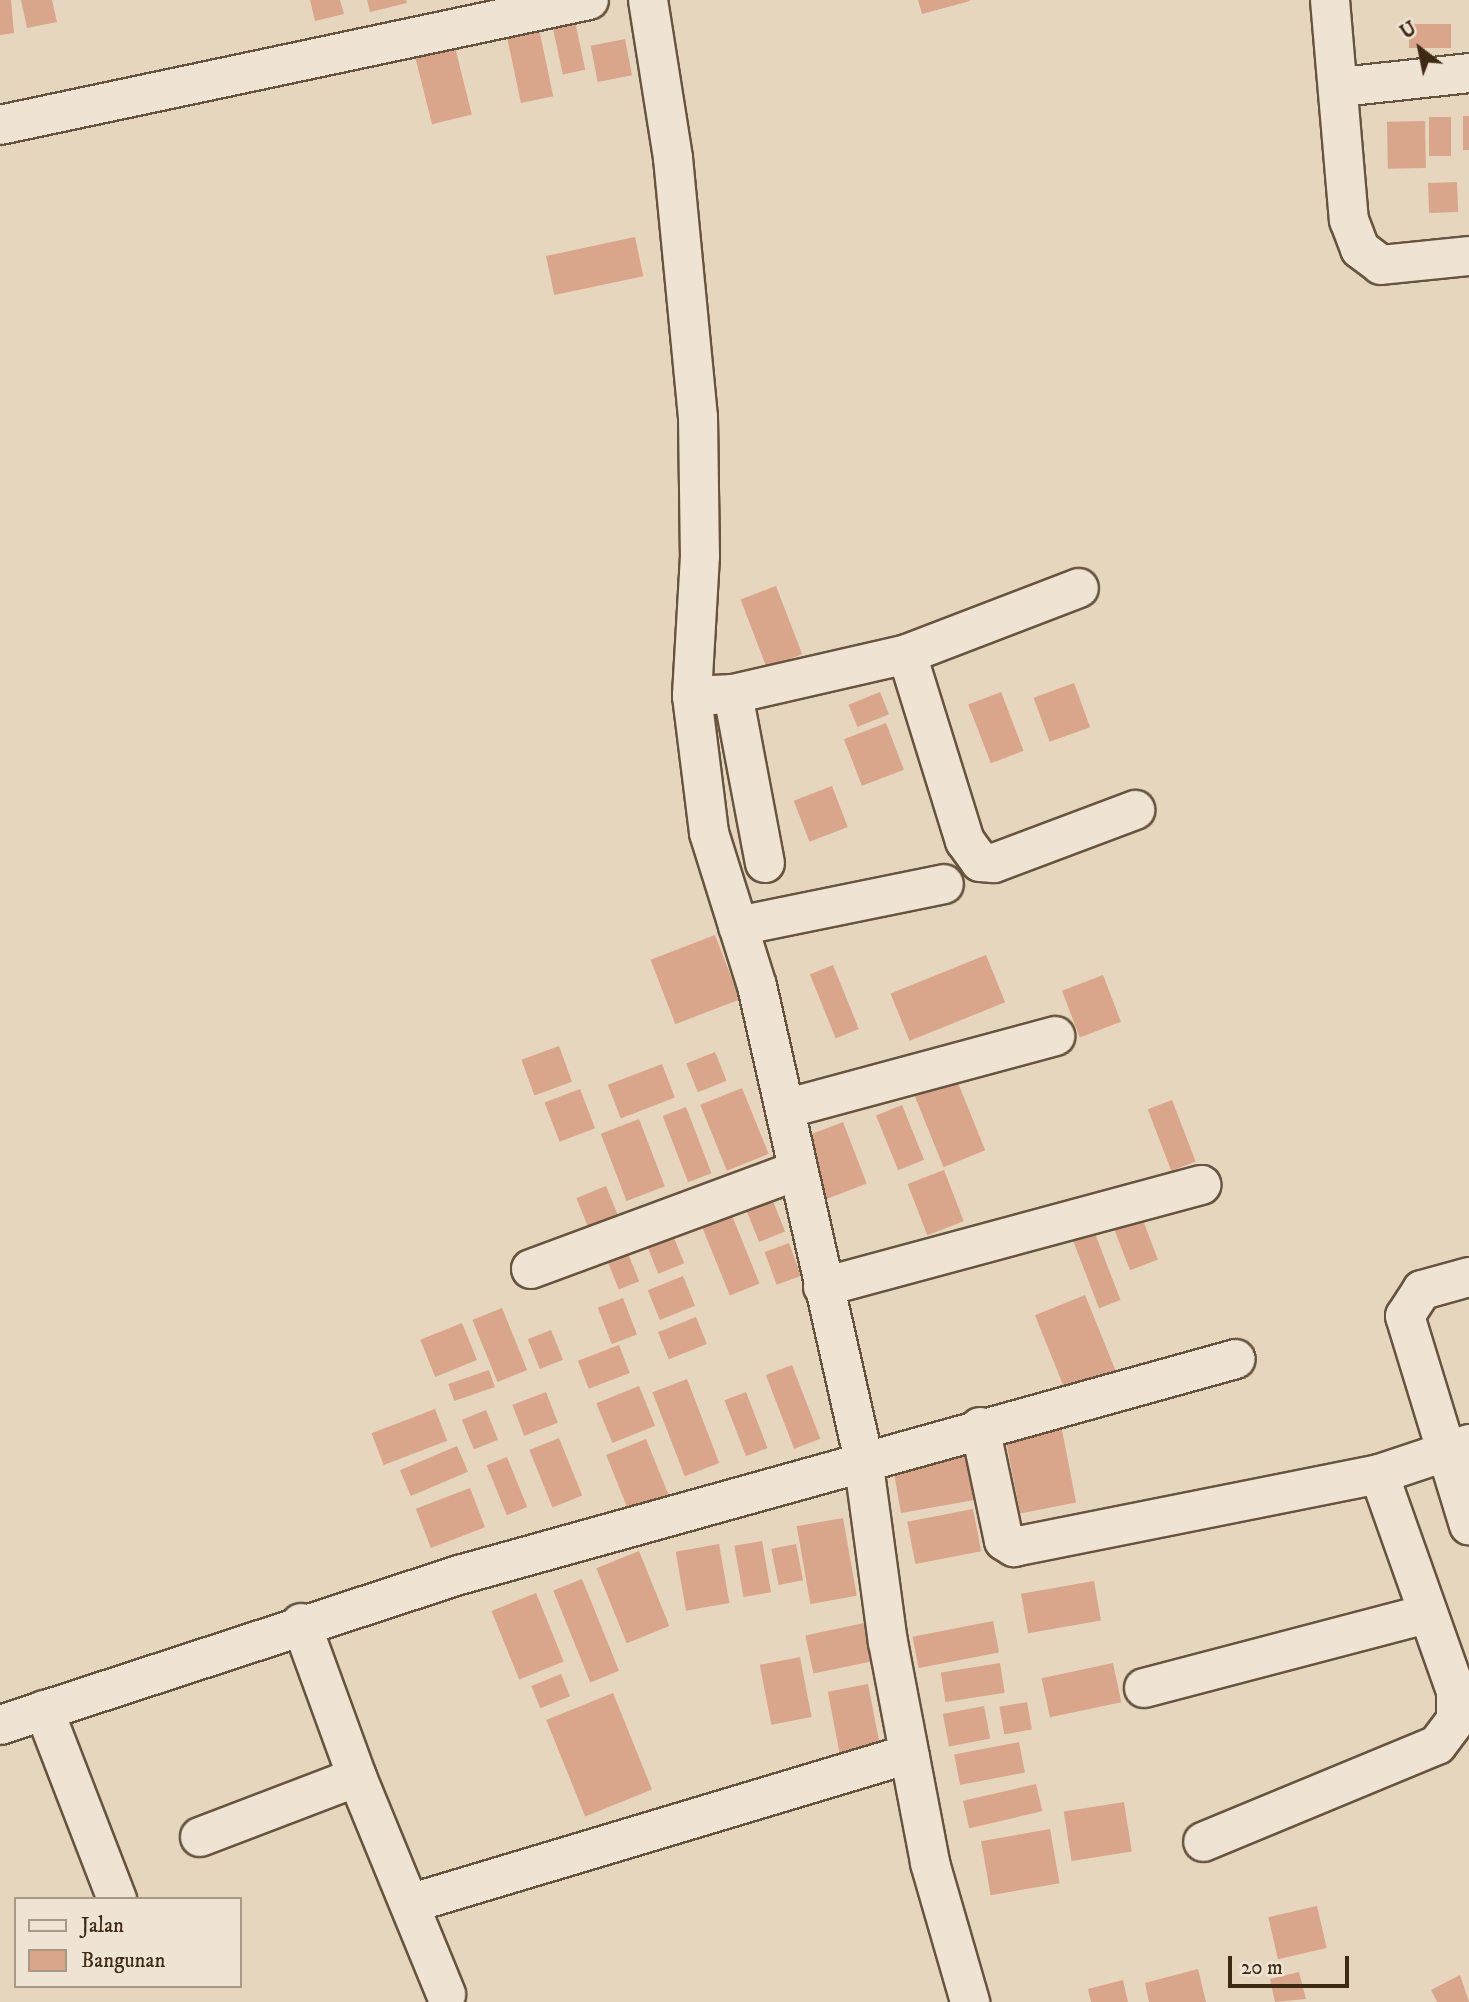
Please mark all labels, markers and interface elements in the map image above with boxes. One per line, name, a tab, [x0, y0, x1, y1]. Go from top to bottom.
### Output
north arrow	[1385, 14, 1455, 84]
text: U	[1396, 17, 1421, 44]
legend	[14, 1897, 242, 1988]
text: Jalan	[81, 1913, 124, 1939]
scale bar	[1231, 1942, 1352, 1986]
text: Bangunan	[81, 1948, 165, 1974]
text: 20 m	[1241, 1955, 1283, 1981]

